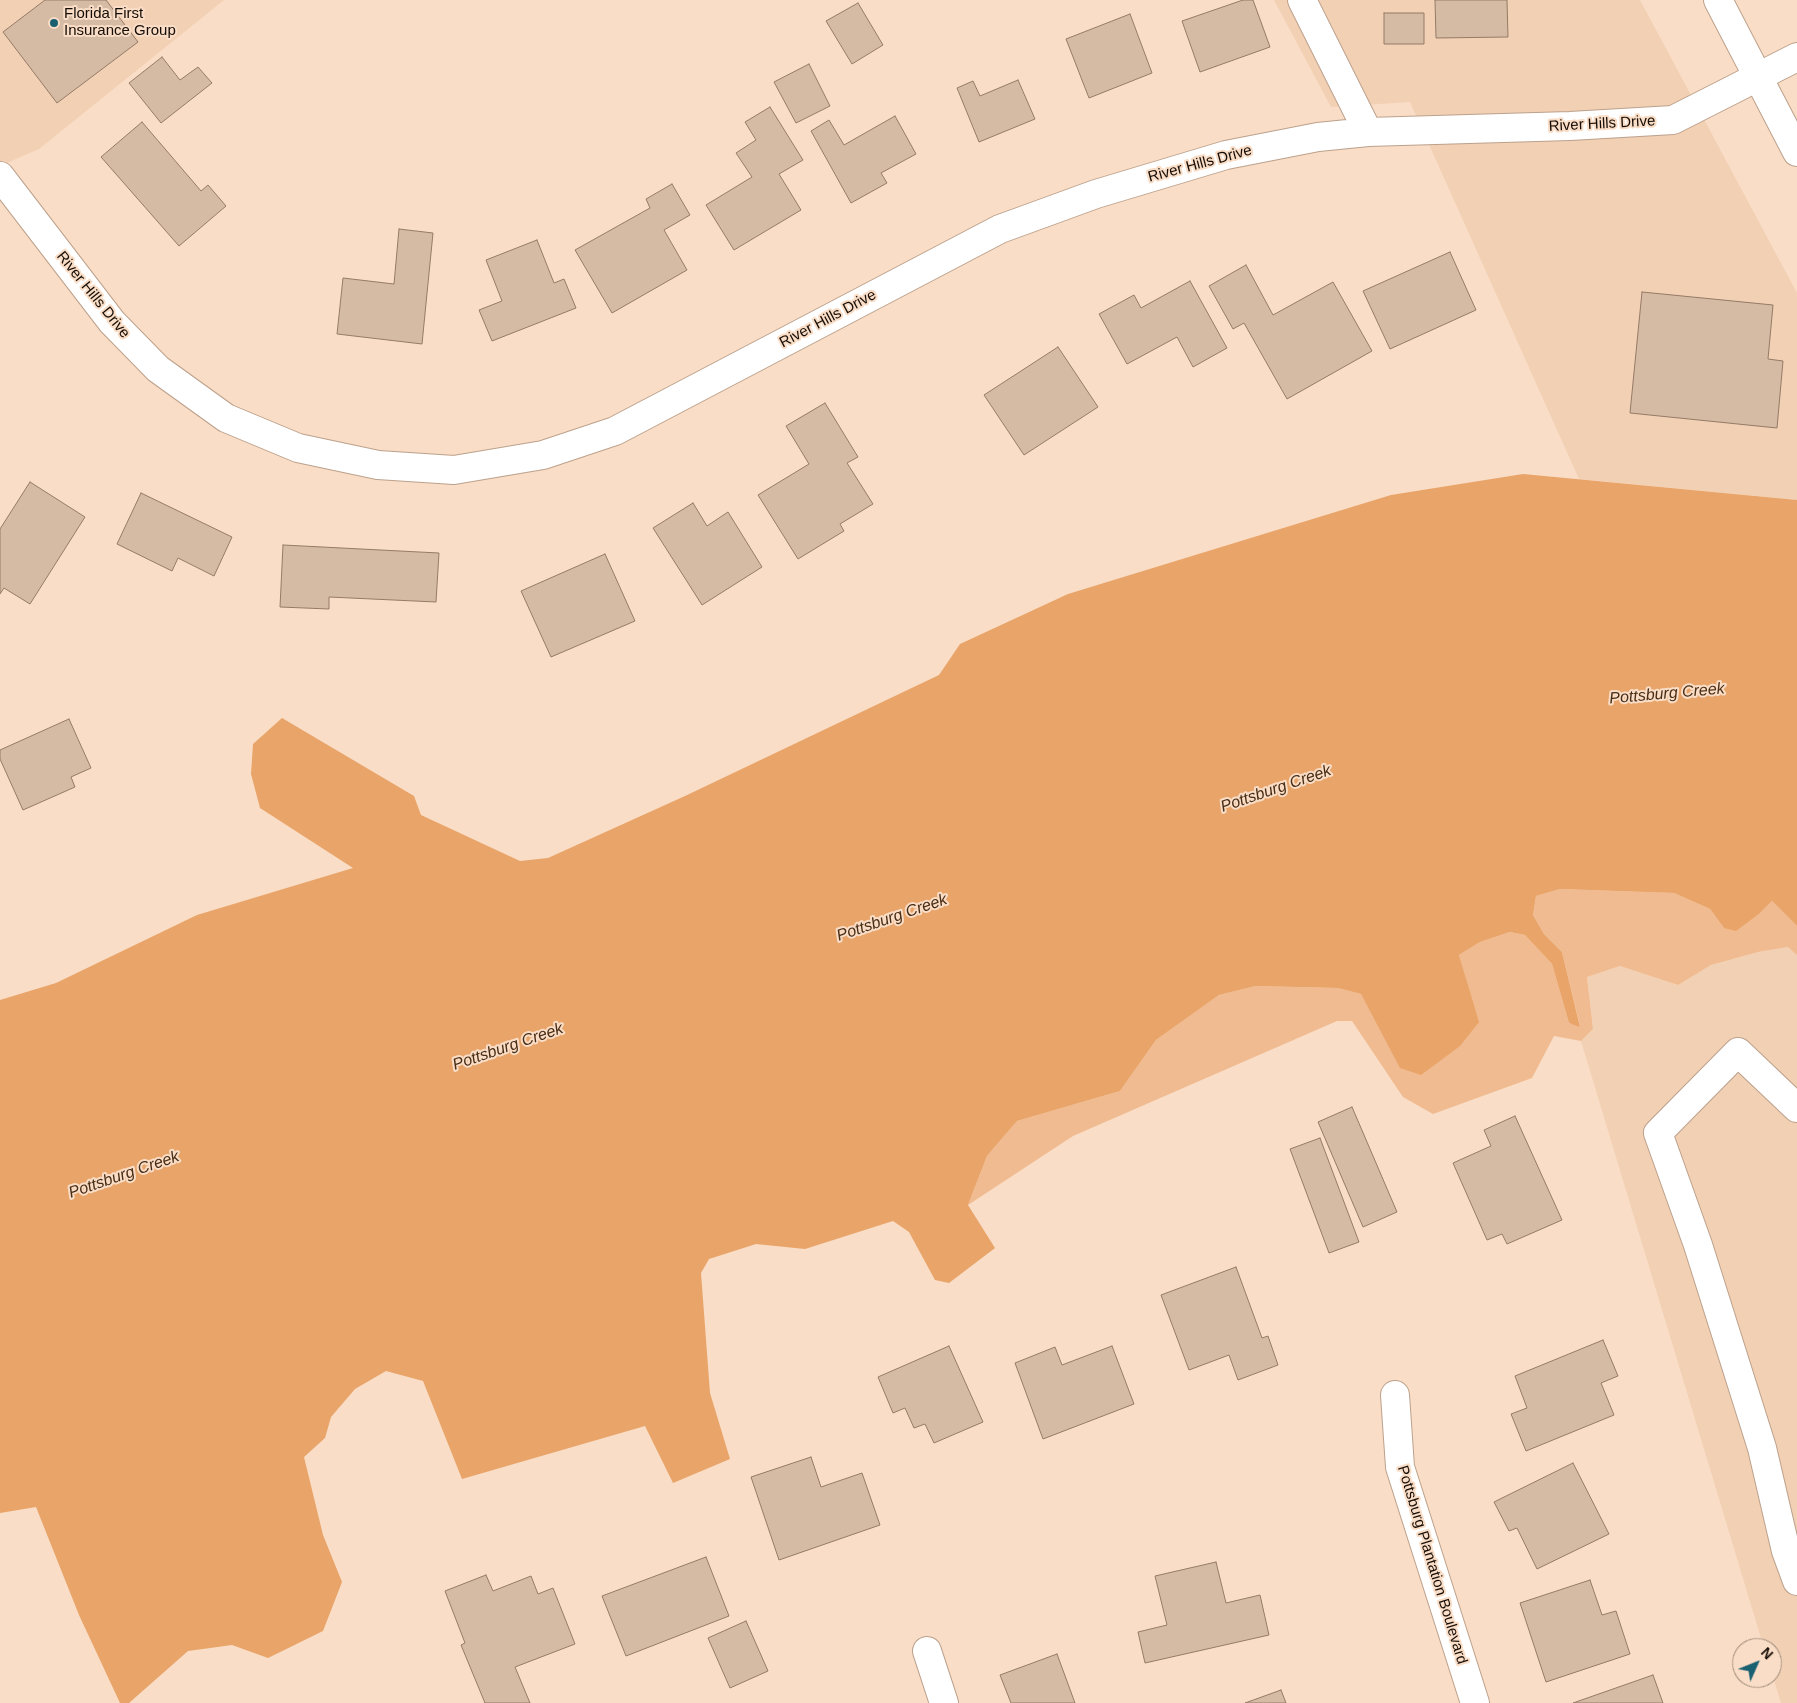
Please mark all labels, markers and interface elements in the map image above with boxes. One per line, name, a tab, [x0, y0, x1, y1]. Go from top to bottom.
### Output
place label: Florida First Insurance Group	[64, 5, 176, 40]
marker: Florida First Insurance Group	[48, 17, 60, 29]
street label: River Hills Drive	[1548, 112, 1656, 136]
street label: River Hills Drive	[1146, 142, 1254, 186]
street label: River Hills Drive	[52, 248, 134, 342]
street label: River Hills Drive	[777, 286, 879, 352]
water label: Pottsburg Creek	[1609, 679, 1725, 709]
water label: Pottsburg Creek	[1218, 761, 1334, 817]
water label: Pottsburg Creek	[834, 890, 950, 946]
water label: Pottsburg Creek	[450, 1019, 566, 1075]
water label: Pottsburg Creek	[66, 1147, 182, 1203]
street label: Pottsburg Plantation Boulevard	[1393, 1463, 1471, 1667]
north arrow	[1732, 1638, 1782, 1688]
text: N	[1758, 1644, 1776, 1662]

